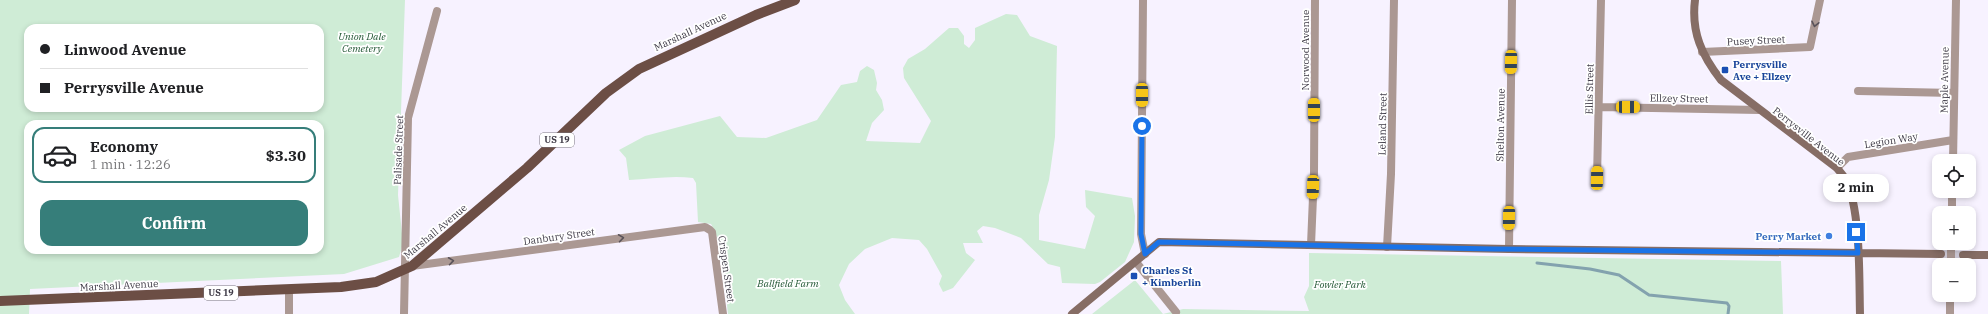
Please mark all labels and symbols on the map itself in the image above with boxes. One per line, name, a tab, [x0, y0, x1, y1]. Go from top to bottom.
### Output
street label: Marshall Avenue	[652, 9, 729, 54]
street label: Norwood Avenue	[1299, 10, 1312, 90]
one-way arrow	[1812, 20, 1820, 27]
park label: Union Dale Cemetery	[338, 30, 386, 55]
street label: Pusey Street	[1727, 32, 1786, 49]
street label: Maple Avenue	[1937, 47, 1952, 113]
car	[1505, 50, 1517, 74]
place label: Perrysville Ave + Ellzey	[1733, 58, 1791, 83]
street label: Ellis Street	[1583, 63, 1596, 115]
marker: Perrysville Ave + Ellzey	[1720, 65, 1730, 75]
car	[1136, 83, 1148, 107]
street label: Shelton Avenue	[1493, 88, 1508, 162]
street label: Ellzey Street	[1650, 91, 1709, 106]
street label: Leland Street	[1375, 92, 1390, 155]
car	[1308, 98, 1320, 122]
car	[1616, 101, 1640, 113]
street label: Perrysville Avenue	[1770, 104, 1847, 169]
street label: Palisade Street	[391, 114, 406, 185]
route start	[1133, 117, 1151, 135]
street label: Legion Way	[1863, 130, 1919, 151]
road number: US 19	[540, 133, 574, 147]
car	[1591, 166, 1603, 190]
callout: 2 min	[1823, 174, 1889, 202]
car	[1307, 175, 1319, 199]
street label: Marshall Avenue	[401, 201, 470, 262]
car	[1503, 206, 1515, 230]
route end	[1847, 223, 1865, 241]
street label: Danbury Street	[523, 225, 596, 248]
place label: Perry Market	[1756, 230, 1821, 243]
marker: Perry Market	[1824, 231, 1834, 241]
one-way arrow	[618, 234, 624, 243]
street label: Crispen Street	[715, 235, 738, 304]
one-way arrow	[448, 257, 454, 266]
place label: Charles St + Kimberlin	[1142, 264, 1202, 289]
marker: Charles St + Kimberlin	[1129, 271, 1139, 281]
street label: Marshall Avenue	[79, 277, 159, 294]
park label: Ballfield Farm	[756, 277, 819, 290]
park label: Fowler Park	[1313, 278, 1367, 291]
road number: US 19	[204, 286, 238, 300]

